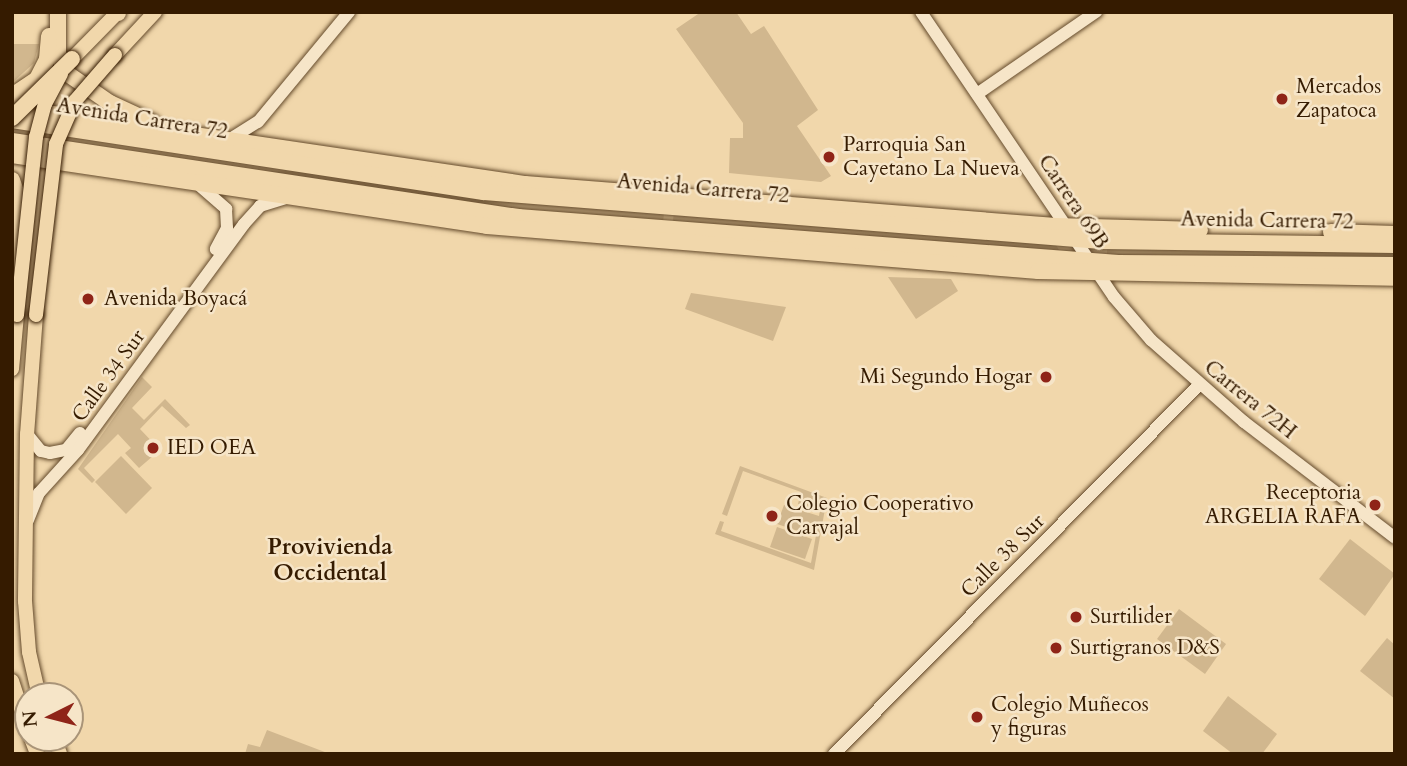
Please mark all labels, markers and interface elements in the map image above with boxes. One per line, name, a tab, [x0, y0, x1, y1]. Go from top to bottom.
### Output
place label: Mercados Zapatoca	[1296, 74, 1381, 124]
marker: Mercados Zapatoca	[1274, 91, 1290, 107]
street label: Avenida Carrera 72	[55, 93, 229, 145]
place label: Parroquia San Cayetano La Nueva	[843, 132, 1019, 182]
marker: Parroquia San Cayetano La Nueva	[821, 149, 837, 165]
street label: Carrera 69B	[1032, 150, 1114, 254]
street label: Avenida Carrera 72	[616, 169, 790, 209]
street label: Avenida Carrera 72	[1180, 207, 1354, 235]
place label: Avenida Boyacá	[104, 286, 247, 312]
marker: Avenida Boyacá	[78, 289, 98, 309]
street label: Calle 34 Sur	[67, 325, 151, 427]
street label: Carrera 72H	[1199, 355, 1301, 445]
place label: Mi Segundo Hogar	[860, 364, 1032, 390]
marker: Mi Segundo Hogar	[1038, 369, 1054, 385]
place label: IED OEA	[167, 435, 256, 461]
marker: IED OEA	[145, 440, 161, 456]
place label: Receptoria ARGELIA RAFA	[1205, 480, 1361, 530]
place label: Colegio Cooperativo Carvajal	[786, 491, 974, 541]
marker: Receptoria ARGELIA RAFA	[1367, 497, 1383, 513]
marker: Colegio Cooperativo Carvajal	[764, 508, 780, 524]
street label: Calle 38 Sur	[956, 509, 1050, 603]
district label: Provivienda Occidental	[267, 533, 393, 587]
place label: Surtilider	[1090, 604, 1172, 630]
marker: Surtilider	[1068, 609, 1084, 625]
place label: Surtigranos D&S	[1070, 635, 1220, 661]
marker: Surtigranos D&S	[1048, 640, 1064, 656]
north arrow	[14, 682, 84, 752]
place label: Colegio Muñecos y figuras	[991, 692, 1149, 742]
text: N	[16, 709, 44, 729]
marker: Colegio Muñecos y figuras	[969, 709, 985, 725]

